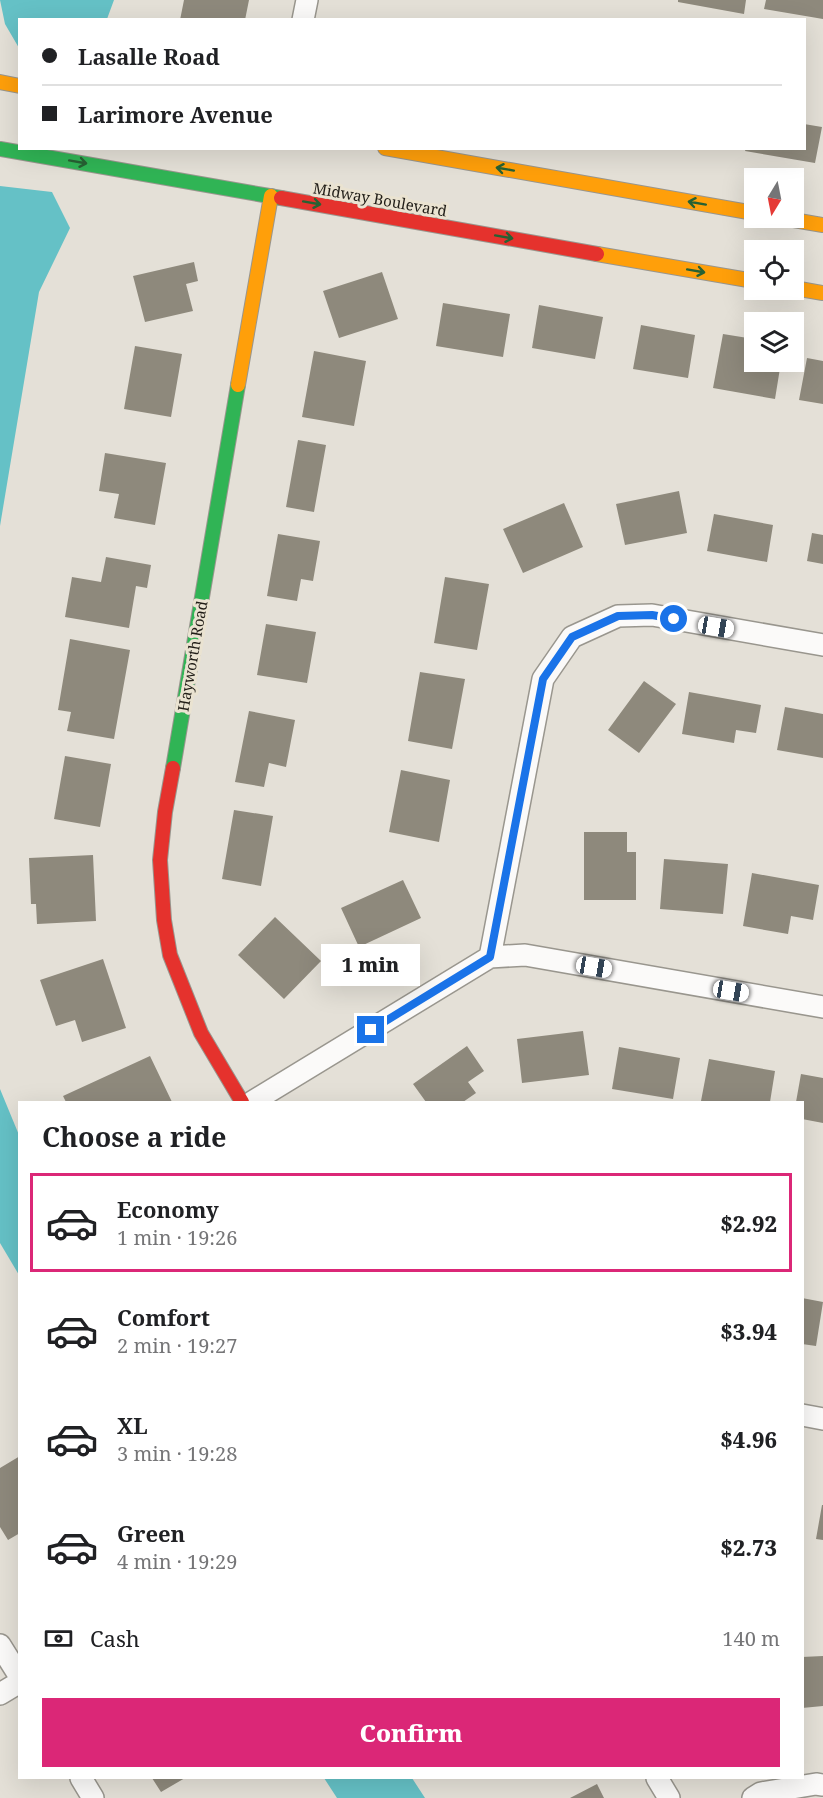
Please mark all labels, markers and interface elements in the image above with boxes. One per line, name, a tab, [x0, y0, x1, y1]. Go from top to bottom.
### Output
text: Lasalle Road	[78, 41, 220, 71]
text: Larimore Avenue	[78, 99, 273, 129]
one-way arrow	[68, 157, 88, 168]
one-way arrow	[495, 164, 515, 175]
north arrow	[744, 168, 804, 228]
map controls	[744, 168, 804, 372]
street label: Midway Boulevard	[311, 177, 449, 221]
one-way arrow	[688, 197, 707, 208]
one-way arrow	[301, 198, 321, 209]
one-way arrow	[493, 232, 513, 243]
button: locate	[744, 240, 804, 300]
one-way arrow	[686, 266, 705, 277]
button: layers	[744, 312, 804, 372]
street label: Hayworth Road	[172, 599, 212, 713]
route start	[660, 605, 687, 632]
car	[697, 615, 735, 639]
callout: 1 min	[322, 943, 421, 985]
text: 1 min	[342, 951, 399, 978]
car	[575, 955, 613, 979]
car	[712, 979, 750, 1003]
route end	[357, 1016, 384, 1043]
text: Choose a ride	[42, 1118, 227, 1155]
text: Economy	[117, 1194, 219, 1224]
icon: car	[45, 1196, 99, 1250]
text: $2.92	[720, 1208, 777, 1238]
text: 1 min · 19:26	[117, 1224, 237, 1251]
text: Comfort	[117, 1302, 210, 1332]
icon: car	[45, 1304, 99, 1358]
text: $3.94	[720, 1316, 777, 1346]
text: 2 min · 19:27	[117, 1332, 237, 1359]
text: XL	[117, 1410, 148, 1440]
icon: car	[45, 1412, 99, 1466]
text: $4.96	[720, 1424, 777, 1454]
text: 3 min · 19:28	[117, 1440, 237, 1467]
text: Green	[117, 1518, 185, 1548]
icon: car	[45, 1520, 99, 1574]
text: $2.73	[720, 1532, 777, 1562]
text: 4 min · 19:29	[117, 1548, 237, 1575]
icon: cash	[42, 1622, 75, 1655]
text: Cash	[90, 1623, 140, 1653]
text: 140 m	[722, 1625, 780, 1652]
button: Confirm	[42, 1698, 780, 1767]

